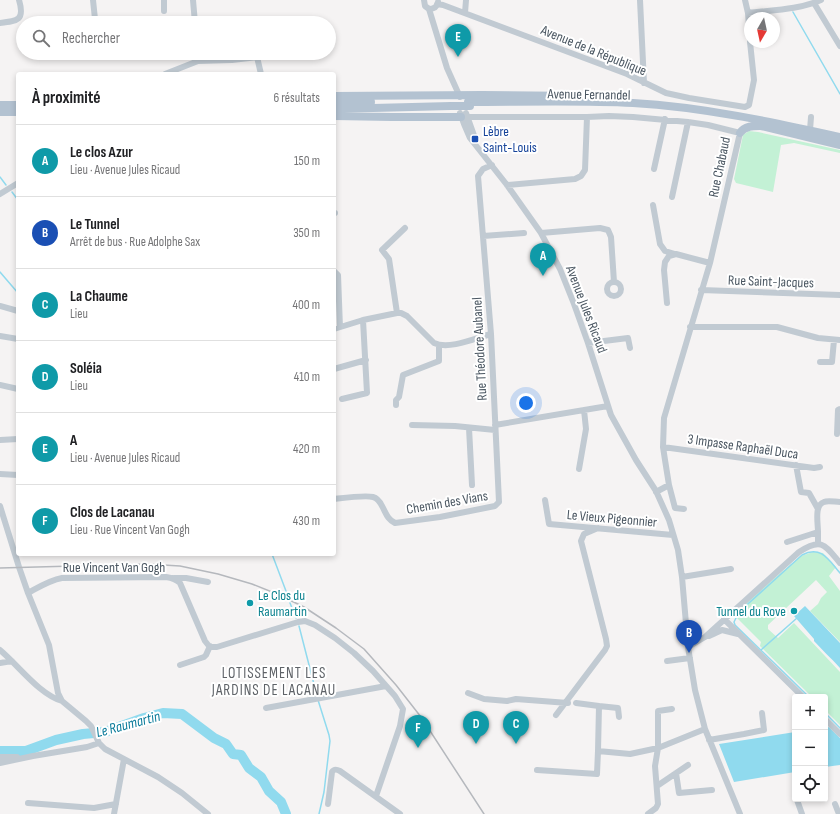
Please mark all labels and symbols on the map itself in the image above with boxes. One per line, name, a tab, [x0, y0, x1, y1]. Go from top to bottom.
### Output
north arrow	[744, 12, 780, 48]
street label: Avenue de la République	[538, 21, 649, 79]
pin: E	[445, 24, 471, 57]
street label: Avenue Fernandel	[547, 85, 630, 104]
place label: Lèbre Saint-Louis	[483, 123, 537, 156]
marker: Lèbre Saint-Louis	[470, 134, 480, 144]
street label: Rue Chabaud	[705, 135, 734, 199]
pin: A	[530, 243, 556, 276]
street label: Avenue Jules Ricaud	[562, 262, 611, 355]
street label: Rue Saint-Jacques	[728, 272, 814, 291]
street label: Rue Théodore Aubanel	[468, 297, 491, 401]
your location	[516, 393, 536, 413]
street label: 3 Impasse Raphaël Duca	[686, 430, 799, 463]
street label: Chemin des Vians	[405, 487, 489, 518]
street label: Le Vieux Pigeonnier	[566, 506, 658, 531]
street label: Rue Vincent Van Gogh	[63, 559, 165, 576]
place label: Le Clos du Raumartin	[258, 587, 307, 620]
marker: Le Clos du Raumartin	[245, 598, 255, 608]
place label: Tunnel du Rove	[716, 603, 786, 620]
marker: Tunnel du Rove	[789, 606, 799, 616]
pin: B	[676, 620, 702, 653]
district label: LOTISSEMENT LES JARDINS DE LACANAU	[211, 664, 336, 700]
water label: Le Raumartin	[94, 707, 162, 742]
pin: D	[463, 711, 489, 744]
pin: C	[503, 711, 529, 744]
pin: F	[405, 715, 431, 748]

